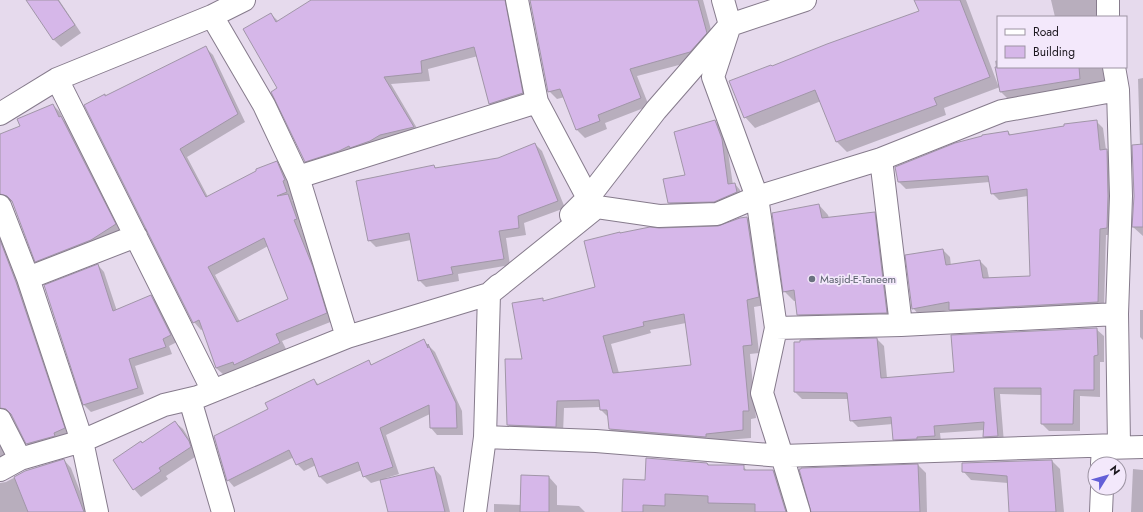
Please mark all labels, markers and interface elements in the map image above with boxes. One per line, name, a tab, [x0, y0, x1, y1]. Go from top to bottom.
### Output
legend	[997, 16, 1127, 68]
text: Road	[1033, 23, 1059, 41]
text: Building	[1033, 43, 1075, 61]
place label: Masjid-E-Taneem	[820, 271, 896, 287]
marker: Masjid-E-Taneem	[807, 274, 817, 284]
north arrow	[1087, 456, 1127, 496]
text: N	[1106, 462, 1124, 478]

